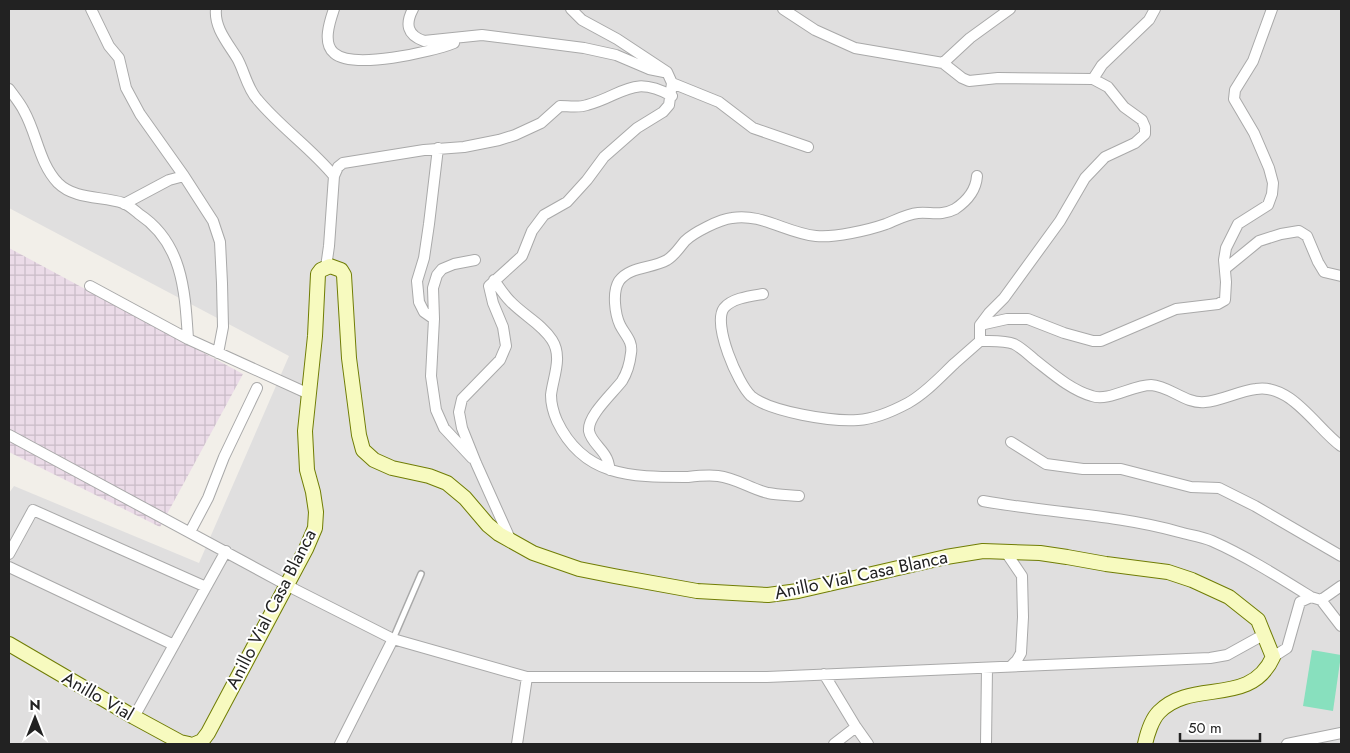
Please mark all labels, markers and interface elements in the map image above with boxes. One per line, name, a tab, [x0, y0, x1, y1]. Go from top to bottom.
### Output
street label: Anillo Vial Casa Blanca	[219, 525, 323, 693]
street label: Anillo Vial Casa Blanca	[772, 544, 950, 606]
street label: Anillo Vial	[57, 665, 139, 727]
north arrow	[10, 693, 60, 743]
text: N	[29, 695, 41, 715]
scale bar	[1180, 710, 1260, 742]
text: 50 m	[1188, 717, 1222, 739]

